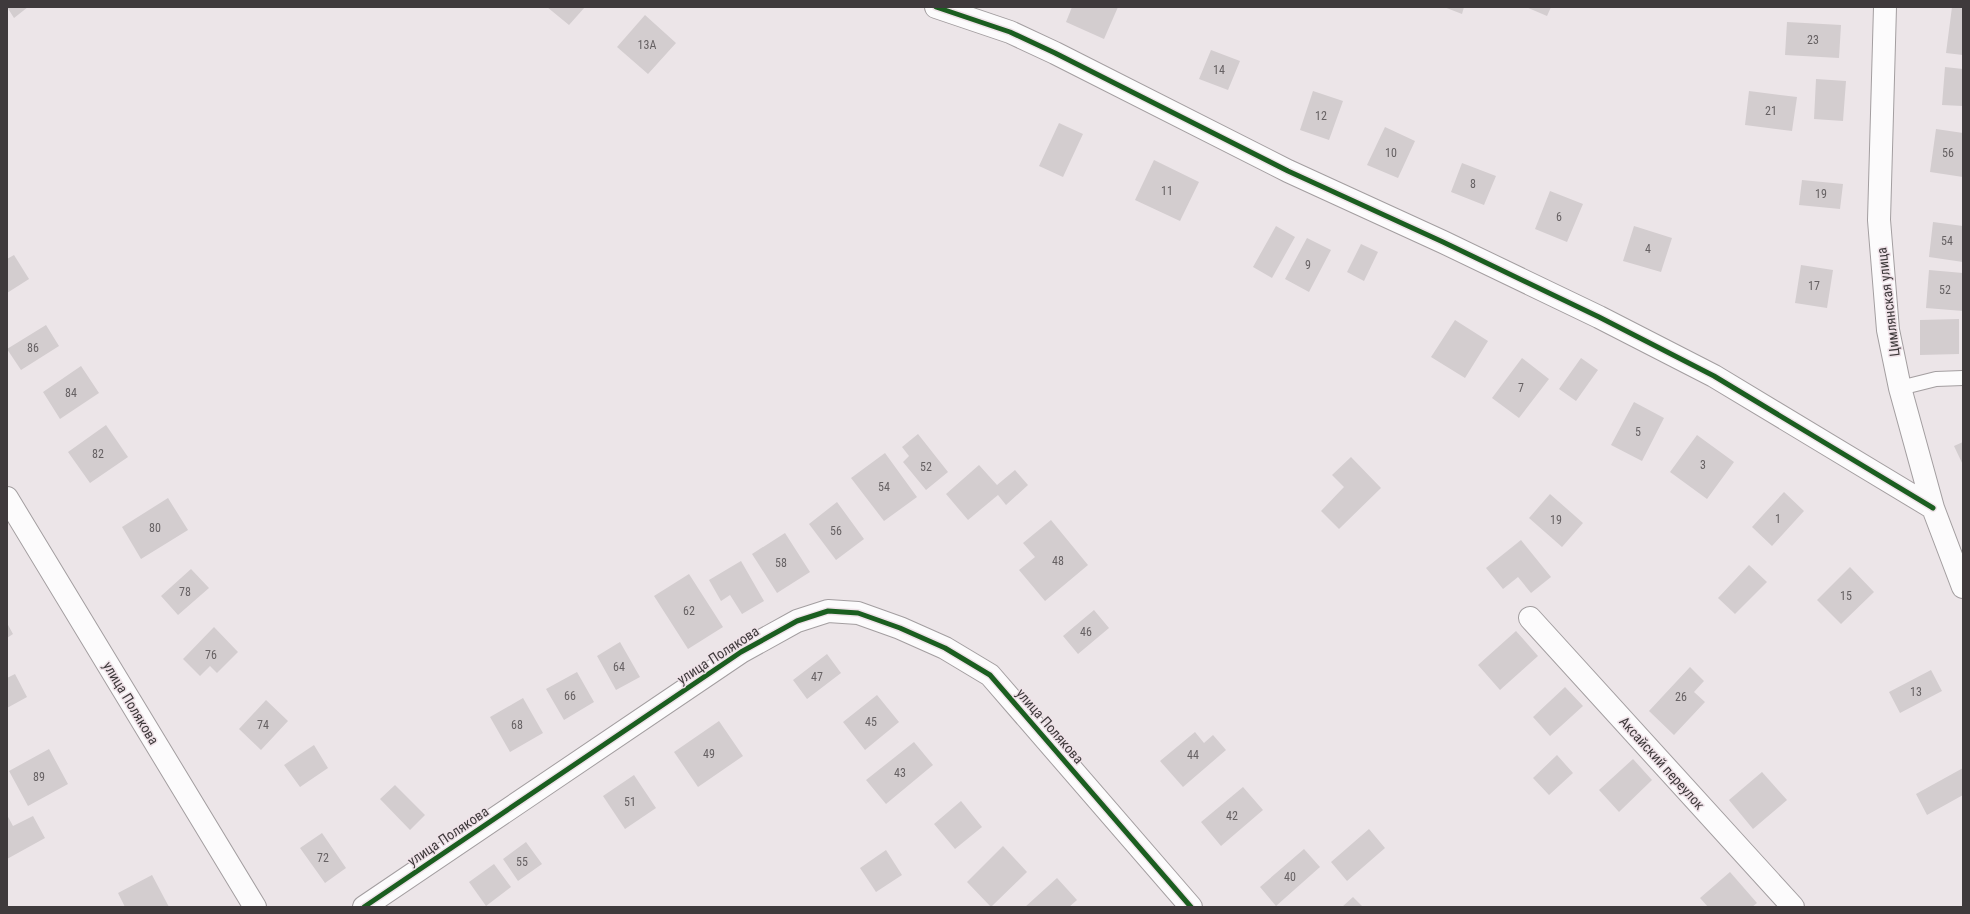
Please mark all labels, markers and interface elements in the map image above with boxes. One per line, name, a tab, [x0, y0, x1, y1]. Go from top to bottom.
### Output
house number: 23	[1807, 33, 1819, 47]
house number: 13А	[638, 38, 656, 52]
house number: 14	[1213, 63, 1225, 77]
house number: 21	[1765, 104, 1777, 118]
house number: 12	[1315, 109, 1327, 123]
house number: 10	[1385, 146, 1397, 160]
house number: 56	[1942, 146, 1954, 160]
house number: 8	[1470, 177, 1476, 191]
house number: 11	[1161, 184, 1173, 198]
house number: 19	[1815, 187, 1827, 201]
house number: 6	[1556, 210, 1562, 224]
house number: 54	[1941, 234, 1953, 248]
house number: 4	[1645, 242, 1651, 256]
street label: Цимлянская улица	[1873, 246, 1903, 358]
house number: 9	[1305, 258, 1311, 272]
house number: 17	[1808, 279, 1820, 293]
house number: 52	[1939, 283, 1951, 297]
house number: 86	[27, 341, 39, 355]
house number: 7	[1518, 381, 1524, 395]
house number: 84	[65, 386, 77, 400]
house number: 5	[1635, 425, 1641, 439]
house number: 82	[92, 447, 104, 461]
house number: 3	[1700, 458, 1706, 472]
house number: 52	[920, 460, 932, 474]
house number: 54	[878, 480, 890, 494]
house number: 1	[1775, 512, 1781, 526]
house number: 19	[1550, 513, 1562, 527]
house number: 80	[149, 521, 161, 535]
house number: 56	[830, 524, 842, 538]
house number: 48	[1052, 554, 1064, 568]
house number: 58	[775, 556, 787, 570]
house number: 78	[179, 585, 191, 599]
house number: 15	[1840, 589, 1852, 603]
house number: 62	[683, 604, 695, 618]
street label: улица Полякова	[674, 623, 762, 687]
house number: 46	[1080, 625, 1092, 639]
house number: 76	[205, 648, 217, 662]
street label: улица Полякова	[100, 659, 162, 747]
house number: 64	[613, 660, 625, 674]
house number: 47	[811, 670, 823, 684]
street label: улица Полякова	[1013, 685, 1087, 767]
house number: 13	[1910, 685, 1922, 699]
house number: 66	[564, 689, 576, 703]
house number: 26	[1675, 690, 1687, 704]
street label: Аксайский переулок	[1616, 713, 1708, 813]
house number: 45	[865, 715, 877, 729]
house number: 74	[257, 718, 269, 732]
house number: 68	[511, 718, 523, 732]
house number: 49	[703, 747, 715, 761]
house number: 44	[1187, 748, 1199, 762]
house number: 43	[894, 766, 906, 780]
house number: 89	[33, 770, 45, 784]
house number: 51	[624, 795, 636, 809]
street label: улица Полякова	[405, 803, 491, 869]
house number: 42	[1226, 809, 1238, 823]
house number: 72	[317, 851, 329, 865]
house number: 55	[516, 855, 528, 869]
house number: 40	[1284, 870, 1296, 884]

